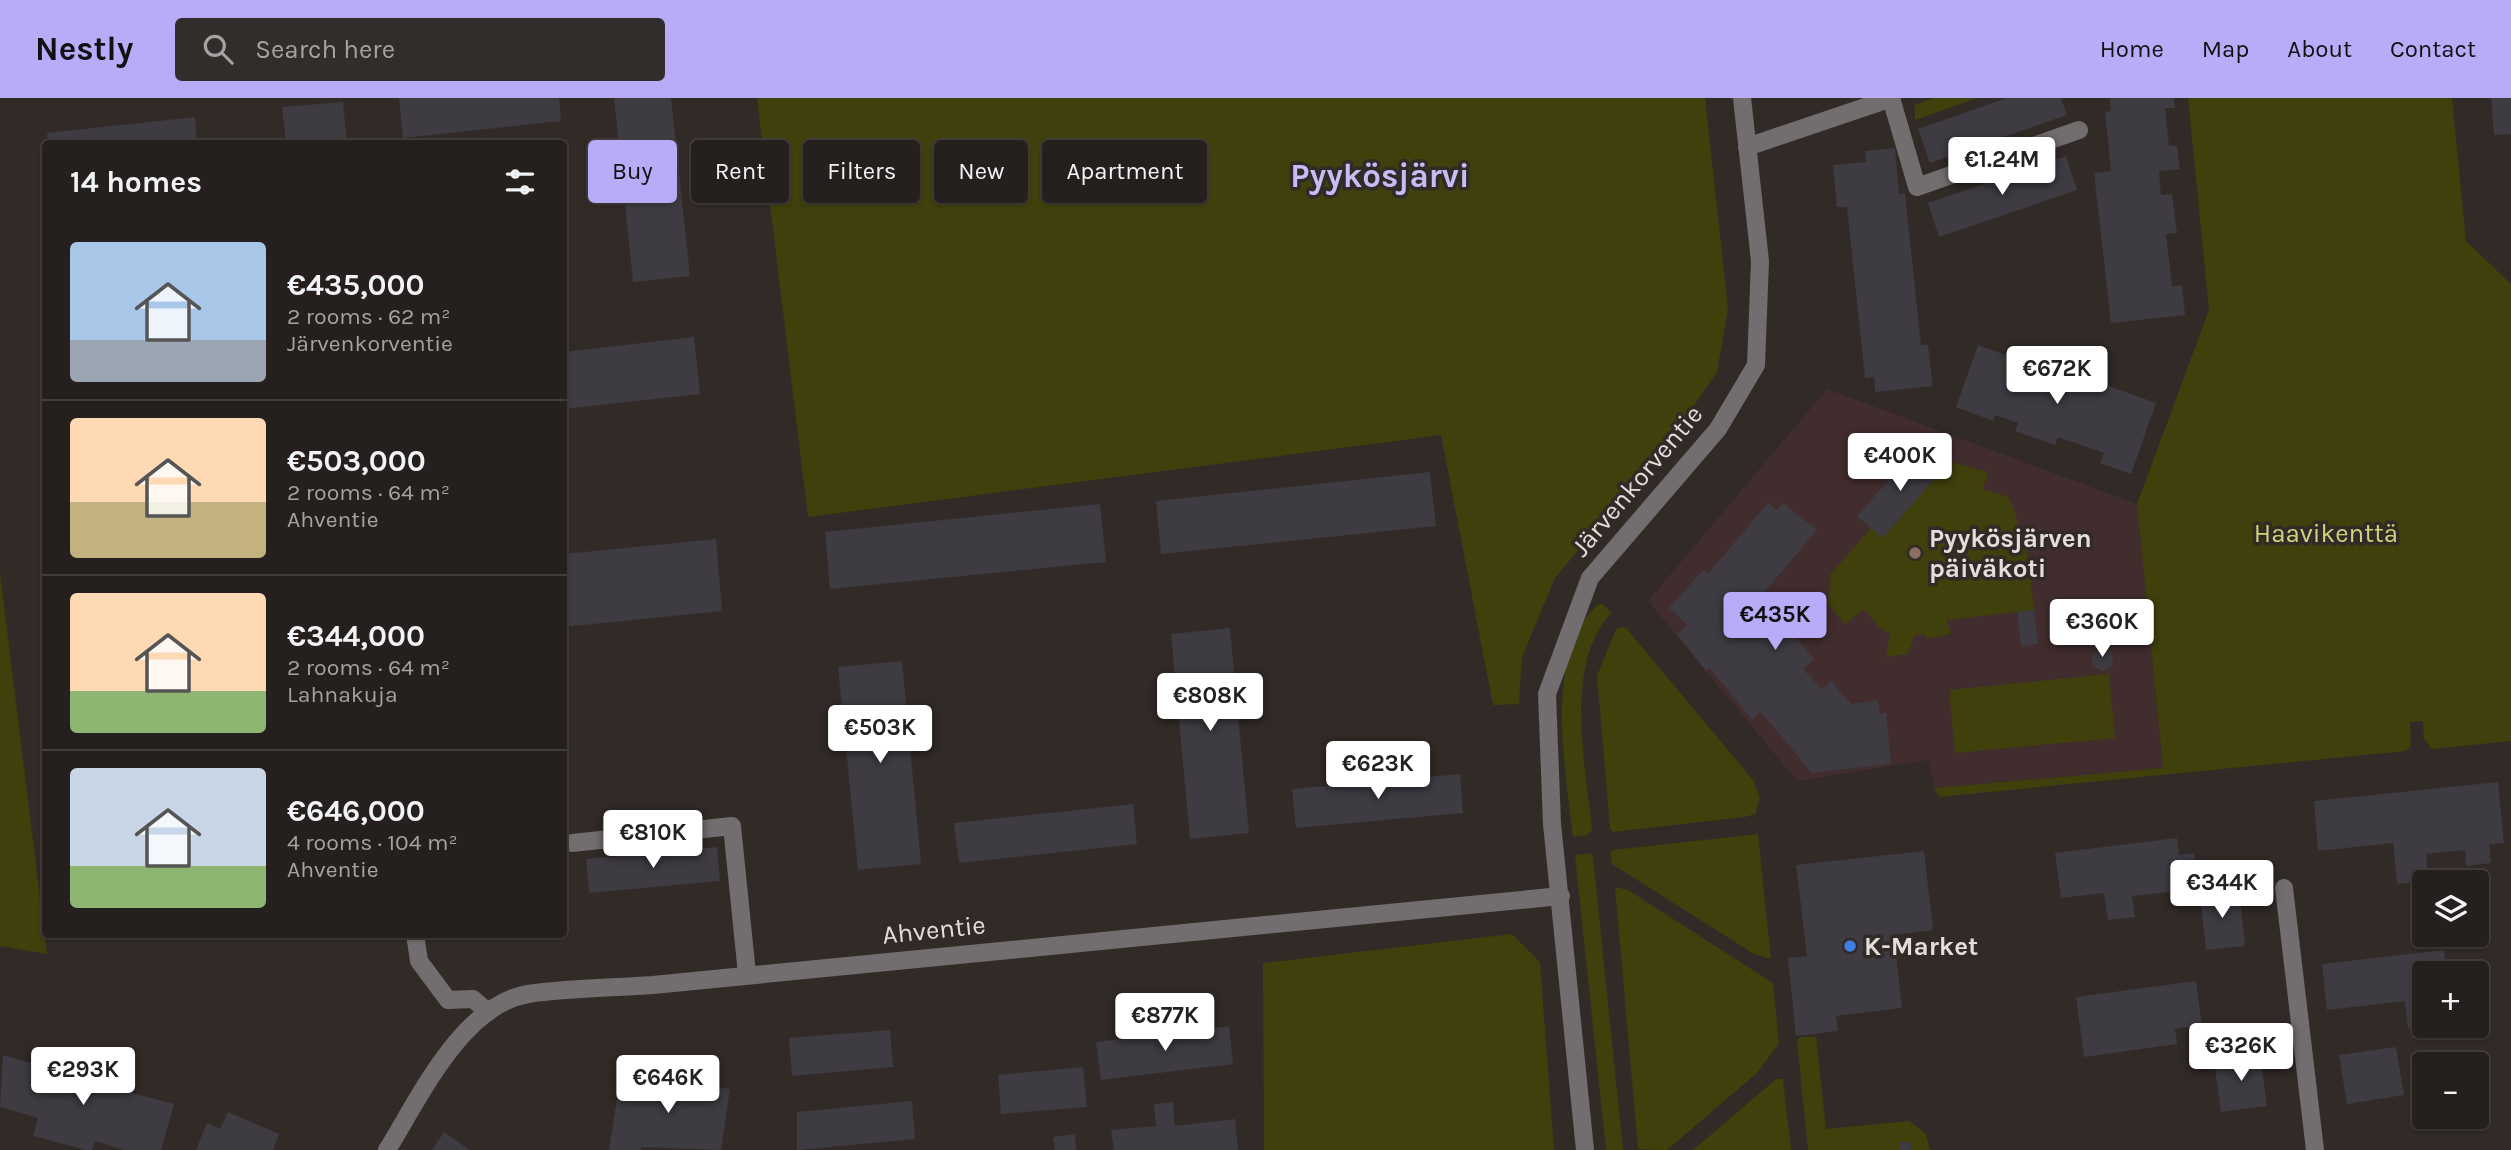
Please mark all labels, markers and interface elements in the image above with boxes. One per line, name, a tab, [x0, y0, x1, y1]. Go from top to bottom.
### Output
search box	[175, 18, 665, 81]
text: Nestly	[35, 30, 133, 68]
icon: search	[199, 30, 237, 68]
text: Search here	[255, 34, 395, 65]
text: Home	[2100, 35, 2164, 63]
text: Map	[2202, 35, 2249, 63]
text: About	[2287, 35, 2352, 63]
text: Contact	[2390, 35, 2476, 63]
pin: €1.24M	[1945, 138, 2059, 197]
chip: Buy	[588, 140, 677, 203]
chip: Rent	[691, 140, 789, 203]
chip: Filters	[803, 140, 920, 203]
chip: New	[934, 140, 1028, 203]
chip: Apartment	[1042, 140, 1207, 203]
text: €1.24M	[1964, 146, 2040, 173]
district label: Pyykösjärvi	[1290, 157, 1470, 195]
icon: filters	[501, 163, 539, 201]
text: 14 homes	[70, 164, 202, 200]
text: €435,000	[287, 267, 425, 303]
icon: home	[126, 270, 210, 354]
text: 2 rooms · 62 m²	[287, 303, 451, 330]
text: Järvenkorventie	[287, 330, 453, 357]
pin: €672K	[2008, 346, 2106, 406]
text: €672K	[2023, 355, 2091, 382]
street label: Järvenkorventie	[1565, 399, 1709, 563]
pin: €400K	[1851, 434, 1949, 493]
text: €400K	[1864, 442, 1936, 469]
text: €503,000	[287, 443, 426, 479]
icon: home	[126, 446, 210, 530]
text: 2 rooms · 64 m²	[287, 479, 450, 506]
text: Ahventie	[287, 506, 379, 533]
park label: Haavikenttä	[2254, 518, 2398, 549]
place label: Pyykösjärven päiväkoti	[1929, 523, 2092, 584]
marker: Pyykösjärven päiväkoti	[1907, 545, 1923, 561]
pin: €435K	[1726, 592, 1824, 652]
pin: €360K	[2053, 600, 2151, 659]
text: €435K	[1740, 601, 1811, 628]
text: €360K	[2066, 608, 2138, 635]
text: €344,000	[287, 618, 425, 654]
icon: home	[126, 621, 210, 705]
text: 2 rooms · 64 m²	[287, 654, 450, 681]
pin: €808K	[1161, 674, 1259, 733]
text: Lahnakuja	[287, 681, 398, 708]
text: €808K	[1173, 682, 1247, 709]
pin: €503K	[831, 706, 929, 765]
text: €503K	[844, 714, 916, 741]
pin: €623K	[1329, 742, 1427, 801]
text: €623K	[1342, 750, 1414, 777]
text: €646,000	[287, 793, 425, 829]
icon: home	[126, 796, 210, 880]
pin: €810K	[604, 810, 702, 870]
text: €810K	[619, 819, 687, 846]
text: 4 rooms · 104 m²	[287, 829, 458, 856]
text: Ahventie	[287, 856, 379, 883]
pin: €344K	[2173, 860, 2271, 920]
text: €344K	[2186, 869, 2258, 896]
map controls	[2412, 870, 2489, 1129]
button: layers	[2412, 870, 2489, 947]
street label: Ahventie	[881, 909, 987, 951]
place label: K-Market	[1864, 931, 1978, 962]
marker: K-Market	[1842, 938, 1858, 954]
button: +	[2412, 961, 2489, 1038]
pin: €877K	[1116, 993, 1214, 1053]
text: €877K	[1131, 1002, 1199, 1029]
pin: €326K	[2192, 1024, 2290, 1083]
text: €326K	[2205, 1032, 2277, 1059]
pin: €293K	[34, 1048, 132, 1107]
button: −	[2412, 1052, 2489, 1129]
text: €293K	[47, 1056, 119, 1083]
pin: €646K	[619, 1056, 717, 1115]
text: €646K	[632, 1064, 704, 1091]

